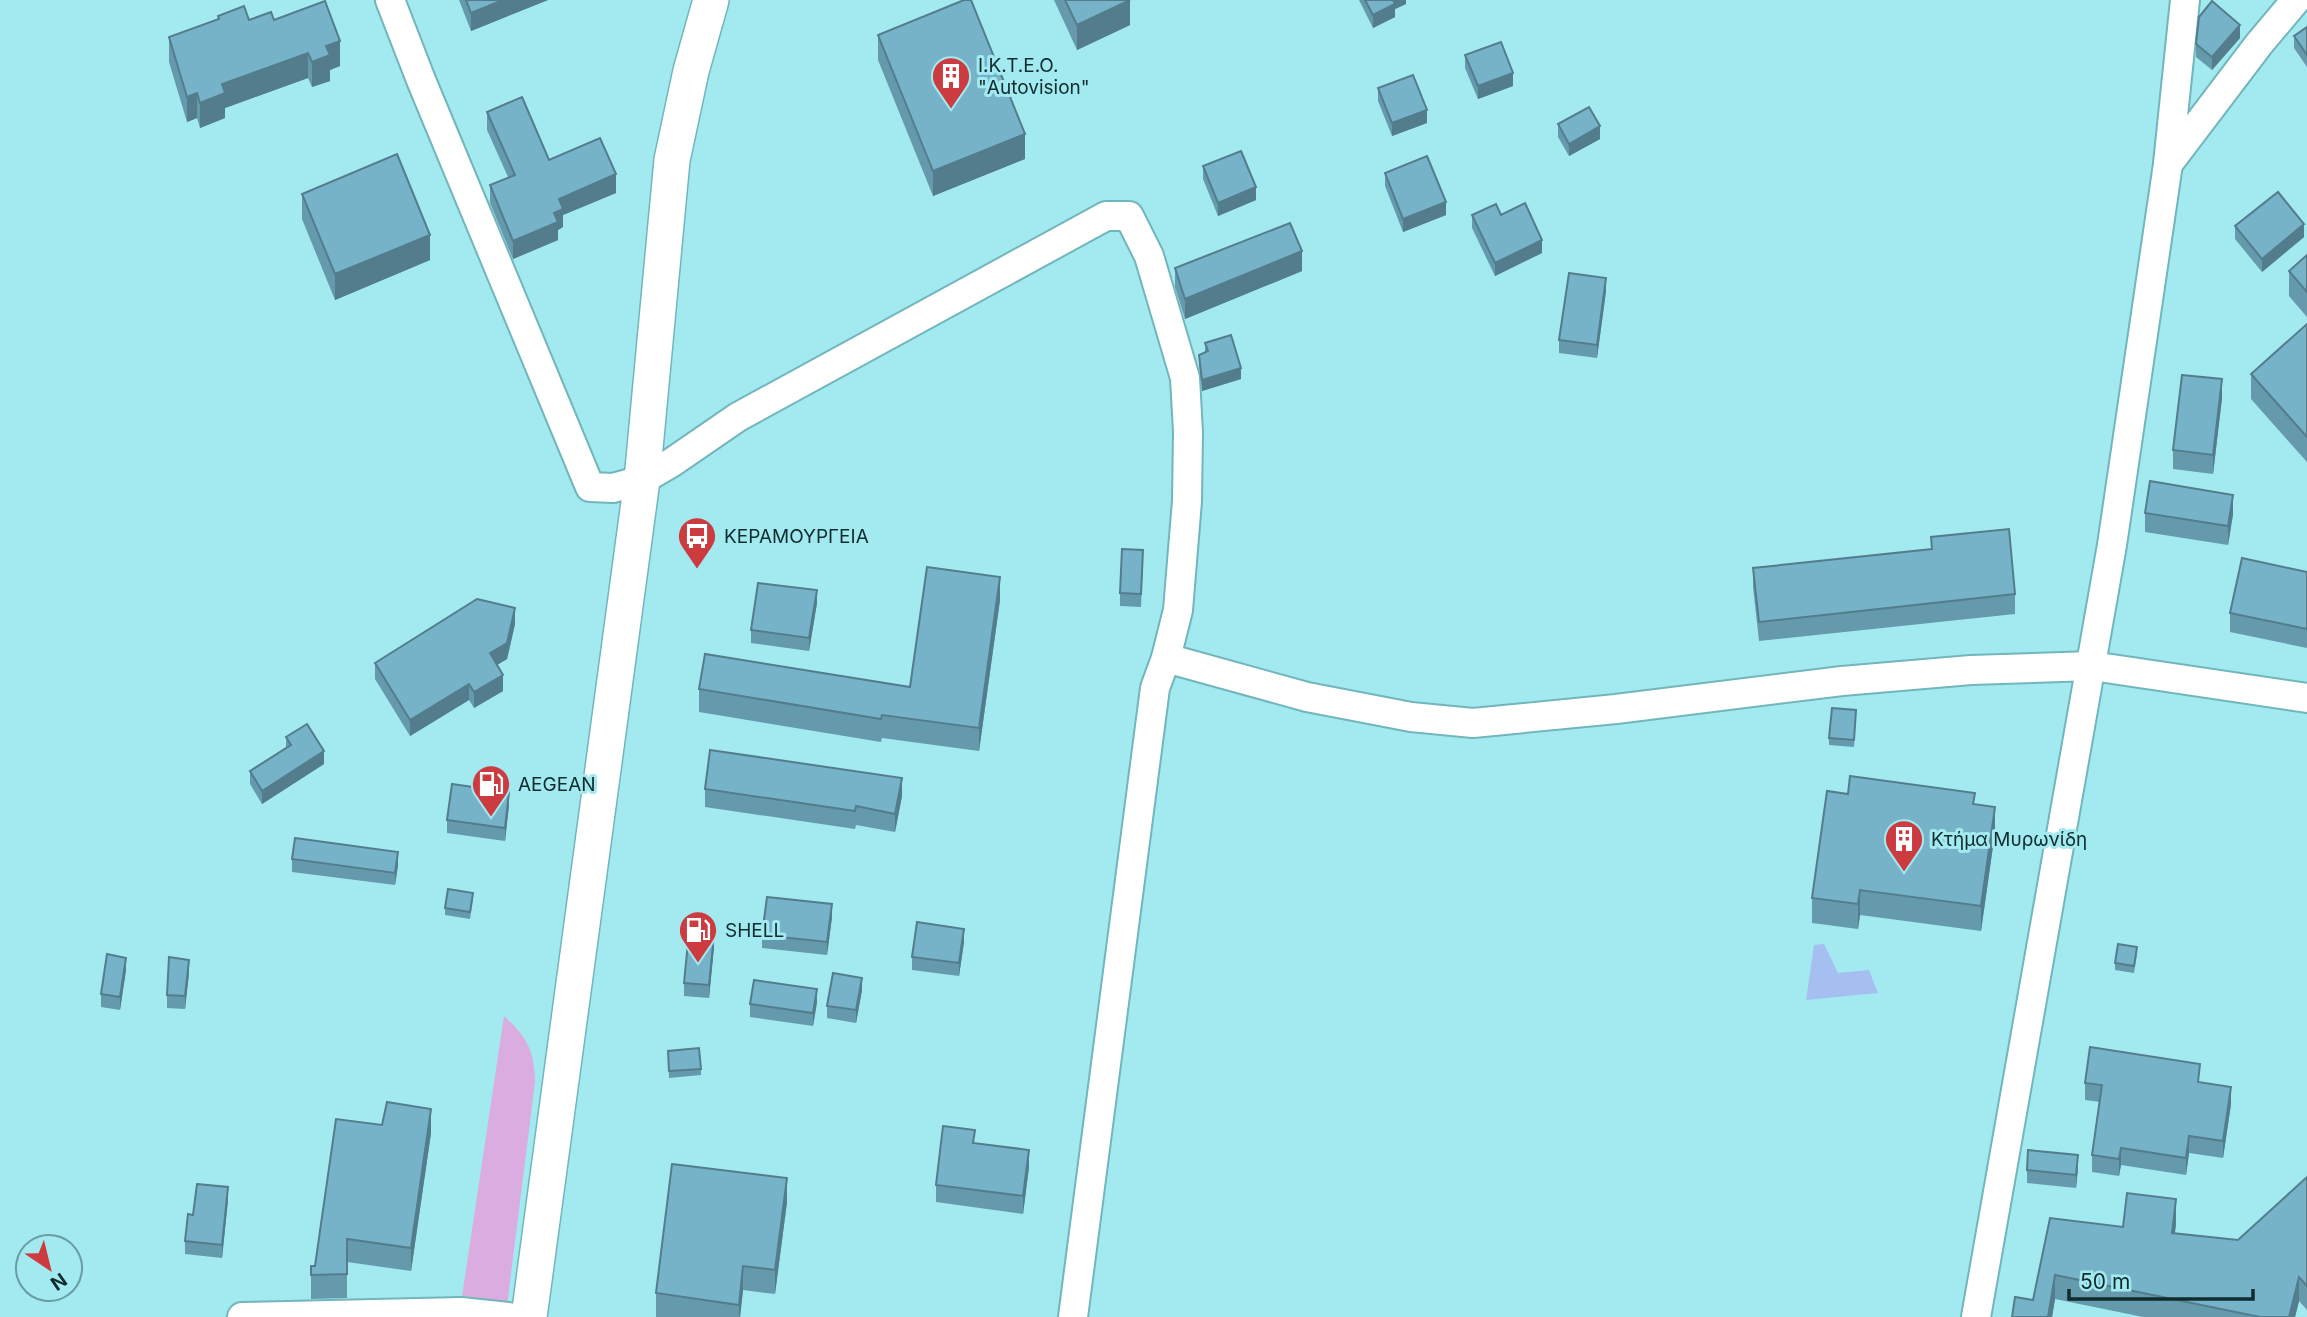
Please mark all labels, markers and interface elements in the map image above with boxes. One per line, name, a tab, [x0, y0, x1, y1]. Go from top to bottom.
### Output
place label: I.Κ.Τ.Ε.Ο. "Autovision"	[978, 54, 1090, 99]
building icon: I.Κ.Τ.Ε.Ο. "Autovision"	[930, 55, 972, 110]
bus stop icon: ΚΕΡΑΜΟΥΡΓΕΙΑ	[676, 515, 718, 570]
place label: ΚΕΡΑΜΟΥΡΓΕΙΑ	[724, 525, 869, 548]
fuel station icon: AEGEAN	[470, 763, 512, 818]
place label: AEGEAN	[518, 773, 596, 796]
building icon: Κτήμα Μυρωνίδη	[1883, 818, 1925, 873]
place label: Κτήμα Μυρωνίδη	[1931, 828, 2087, 851]
fuel station icon: SHELL	[677, 909, 719, 964]
place label: SHELL	[725, 919, 784, 942]
north arrow	[14, 1233, 84, 1303]
scale bar	[2069, 1258, 2253, 1302]
text: N	[46, 1268, 71, 1295]
text: 50 m	[2080, 1269, 2130, 1294]

